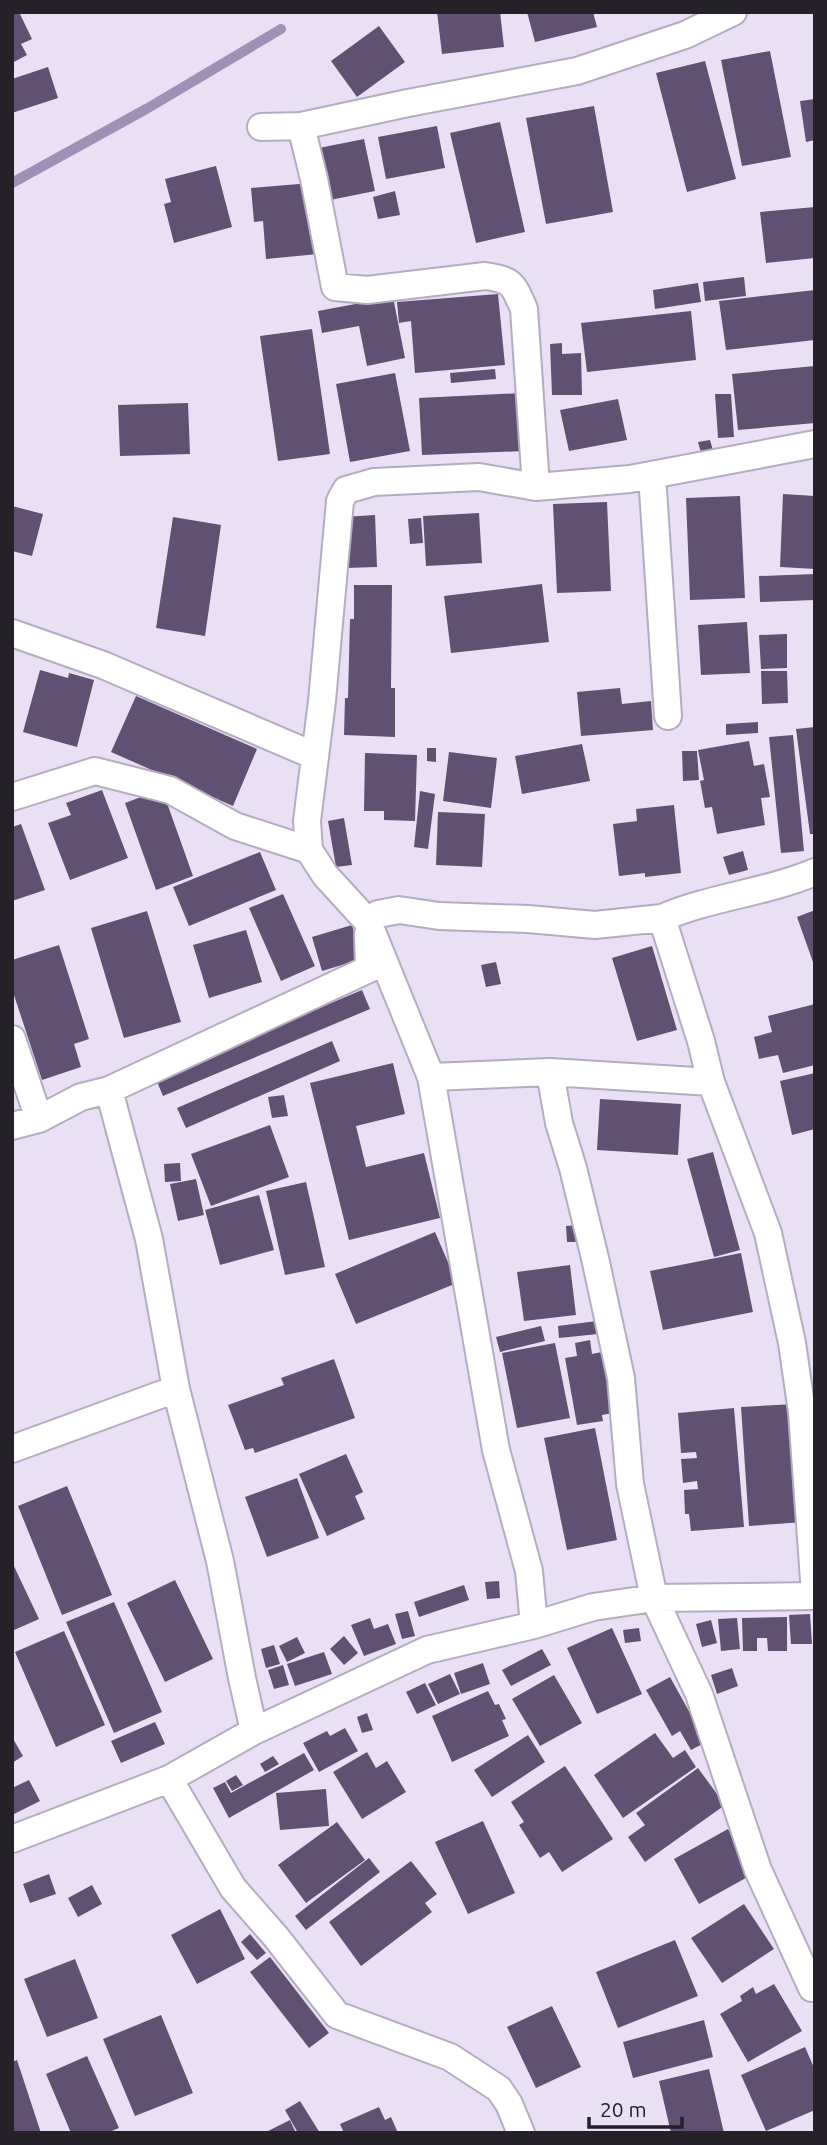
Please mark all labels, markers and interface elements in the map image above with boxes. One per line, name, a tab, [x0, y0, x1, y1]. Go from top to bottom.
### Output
scale bar	[589, 2086, 682, 2130]
text: 20 m	[600, 2097, 647, 2121]

